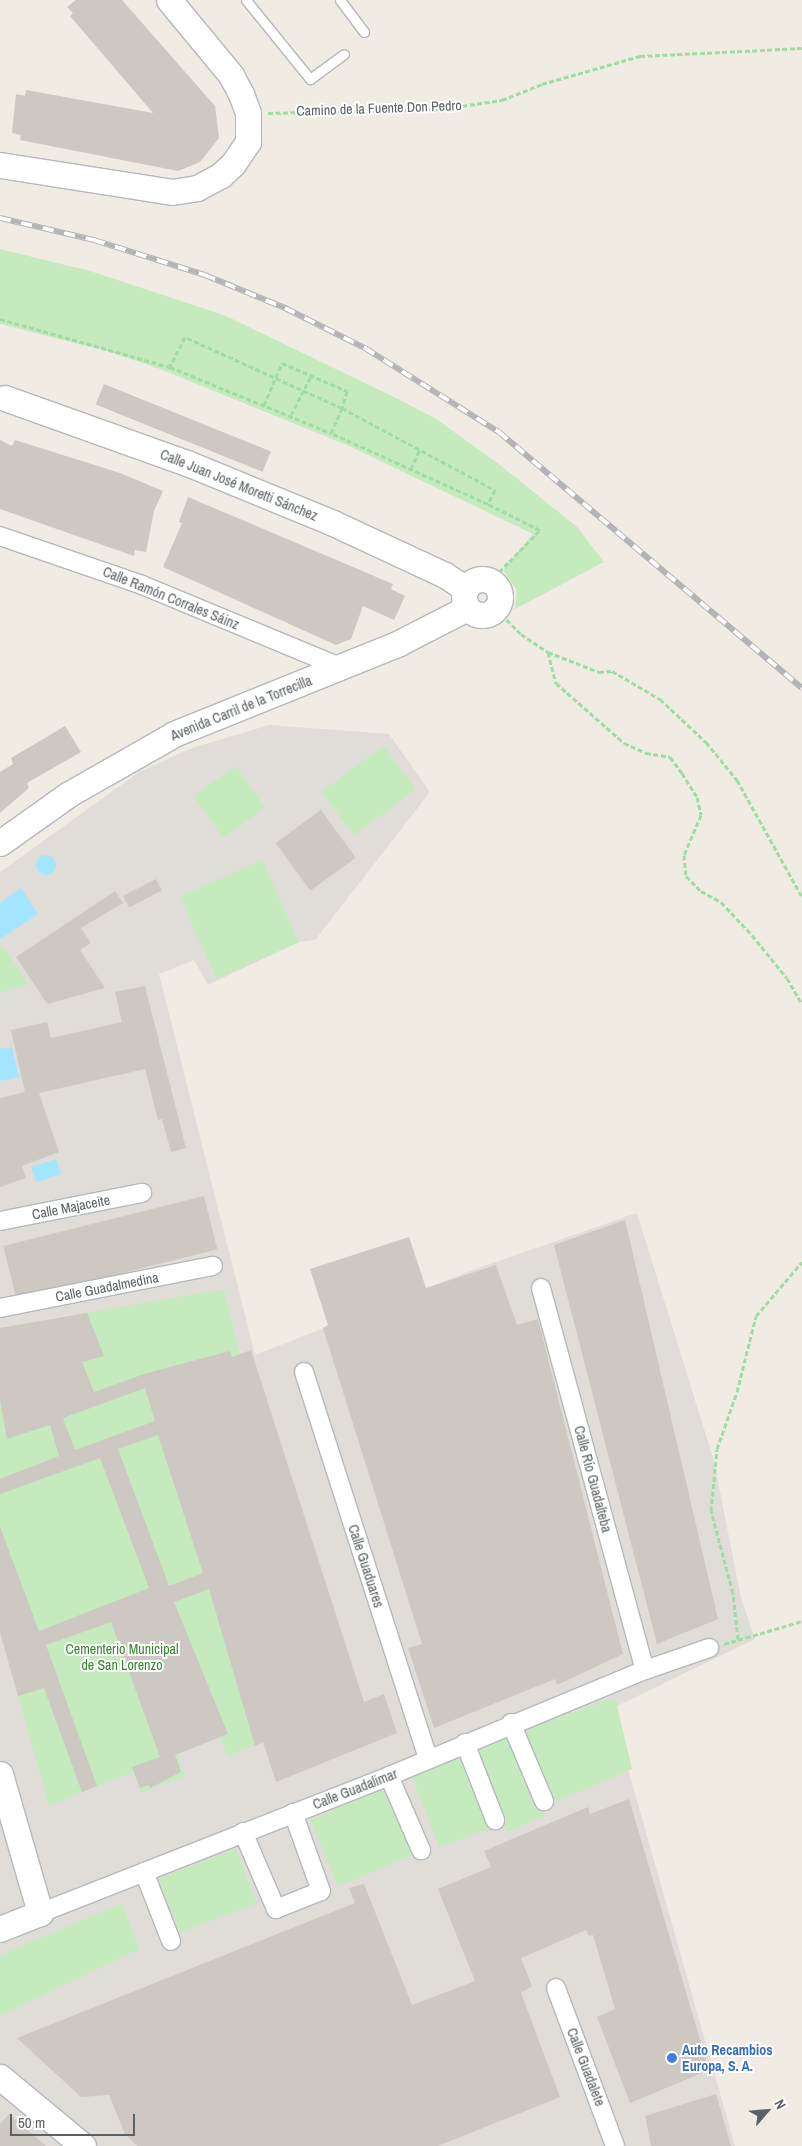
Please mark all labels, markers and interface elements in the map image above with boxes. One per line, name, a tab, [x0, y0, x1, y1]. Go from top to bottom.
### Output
street label: Camino de la Fuente Don Pedro	[296, 97, 462, 119]
street label: Calle Juan José Moretti Sánchez	[158, 446, 320, 524]
street label: Calle Ramón Corrales Sáinz	[100, 563, 242, 633]
street label: Avenida Carril de la Torrecilla	[168, 672, 314, 744]
street label: Calle Majaceite	[31, 1191, 111, 1223]
street label: Calle Guadalmedina	[54, 1269, 160, 1305]
street label: Calle Río Guadalteba	[571, 1424, 615, 1534]
street label: Calle Guaduares	[345, 1522, 387, 1610]
park label: Cementerio Municipal de San Lorenzo	[66, 1641, 178, 1674]
street label: Calle Guadalimar	[310, 1765, 400, 1813]
street label: Calle Guadalete	[563, 2026, 609, 2108]
place label: Auto Recambios Europa, S. A.	[682, 2042, 773, 2074]
marker: Auto Recambios Europa, S. A.	[666, 2052, 678, 2064]
north arrow	[742, 2086, 792, 2136]
text: N	[770, 2096, 790, 2112]
scale bar	[12, 2104, 138, 2136]
text: 50 m	[18, 2112, 45, 2133]

